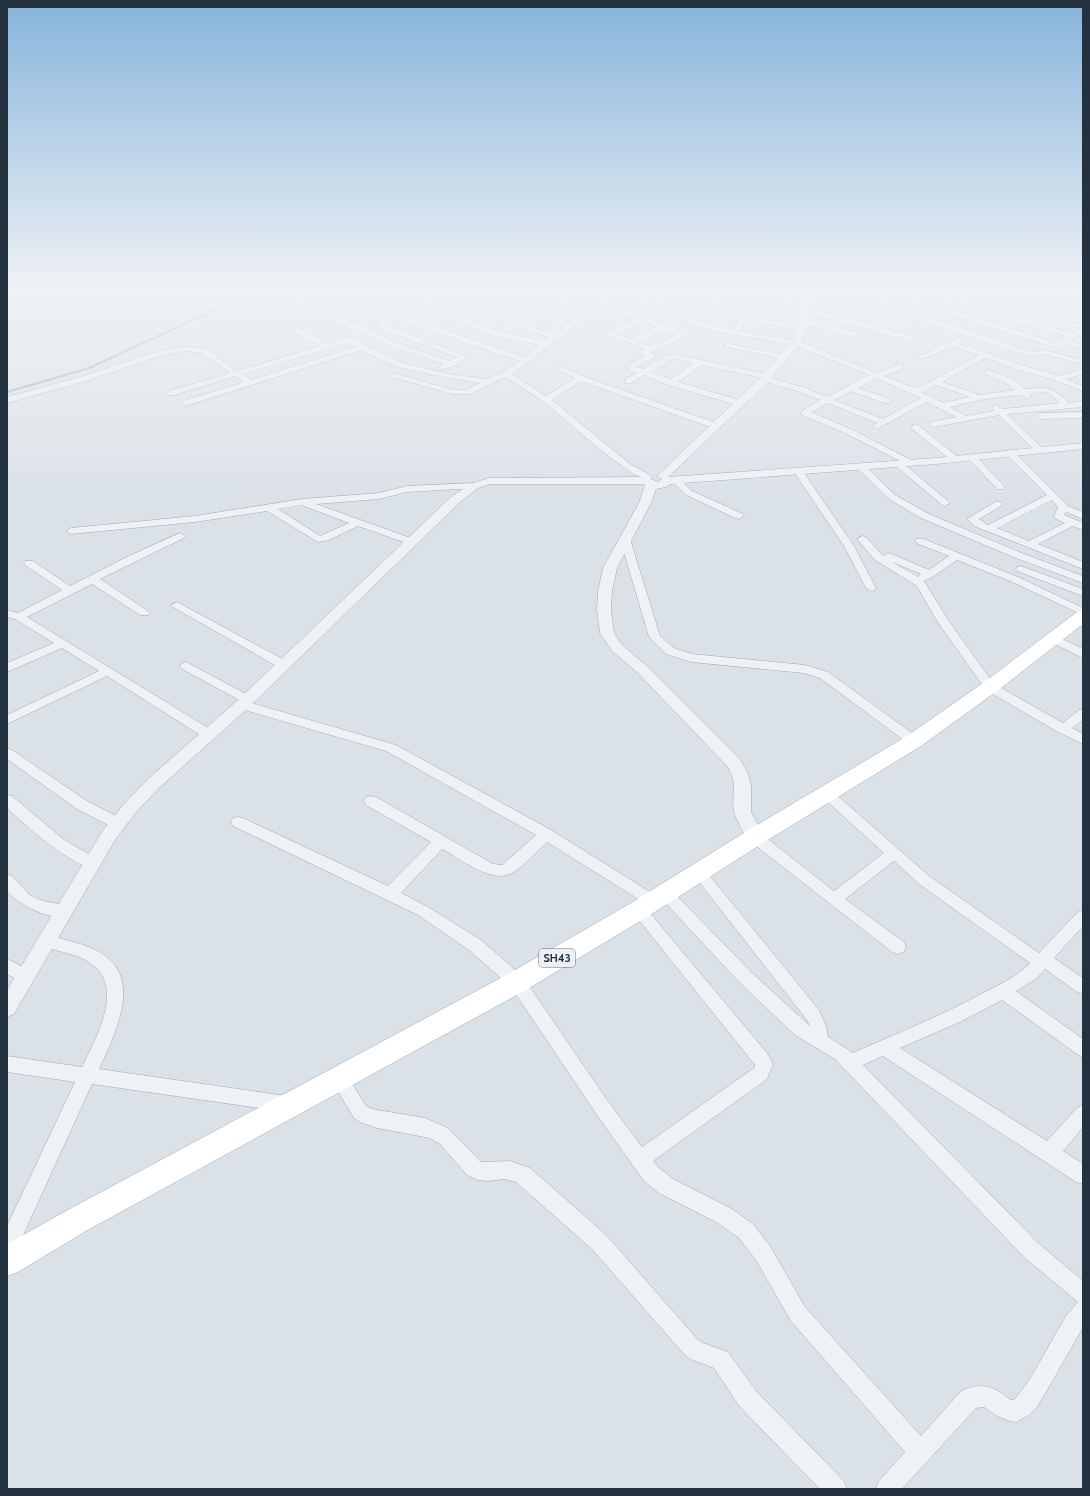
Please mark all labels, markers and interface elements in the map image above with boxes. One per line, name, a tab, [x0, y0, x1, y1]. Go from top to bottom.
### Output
road number: SH43	[539, 949, 575, 967]

